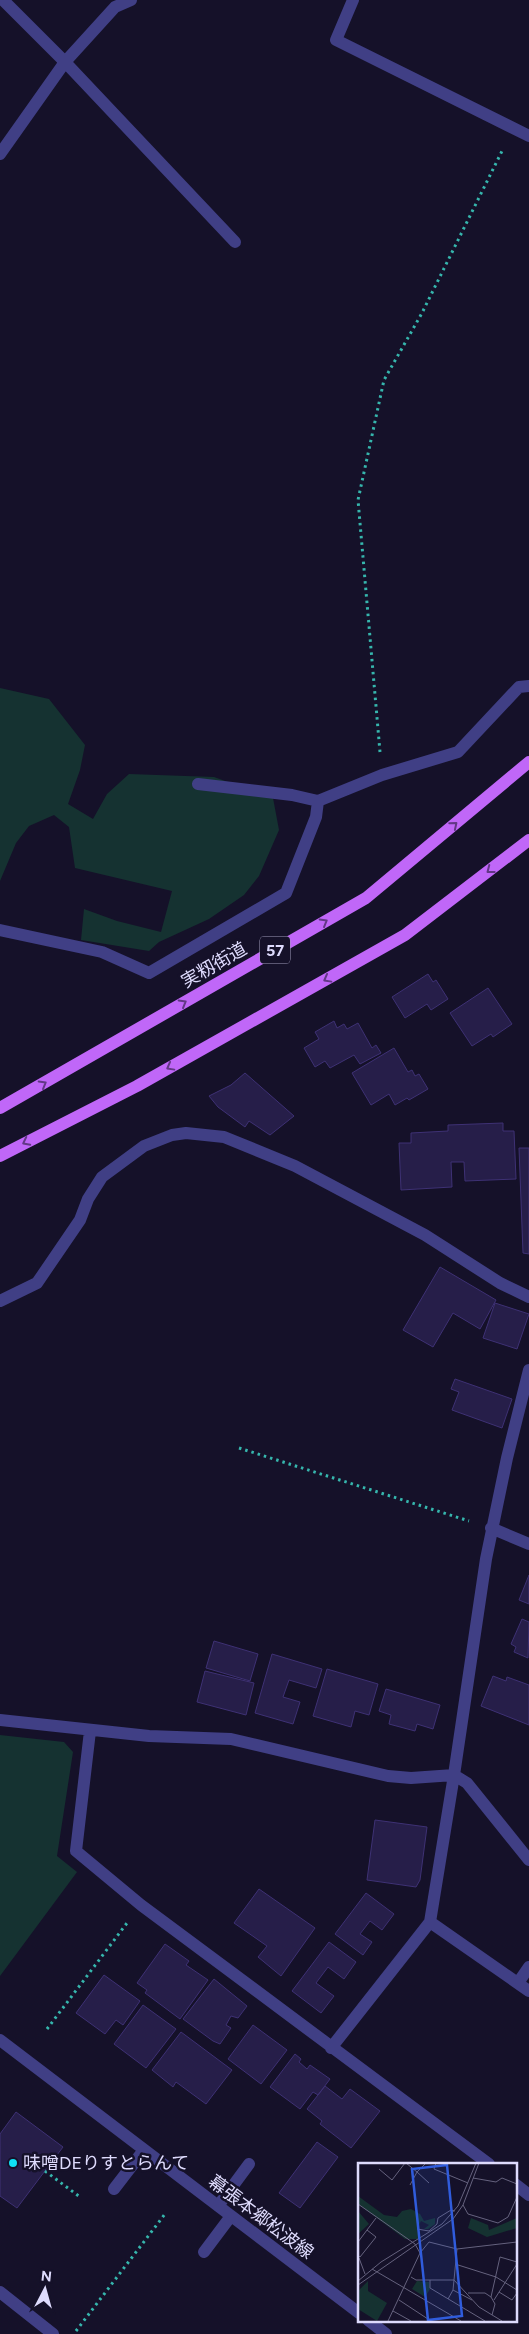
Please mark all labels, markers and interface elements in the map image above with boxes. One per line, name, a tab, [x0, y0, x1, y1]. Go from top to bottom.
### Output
one-way arrow	[448, 821, 457, 830]
one-way arrow	[487, 864, 496, 872]
one-way arrow	[319, 918, 328, 928]
road number: 57	[260, 936, 290, 964]
street label: 実籾街道	[177, 937, 251, 993]
one-way arrow	[323, 973, 332, 983]
one-way arrow	[178, 1000, 187, 1010]
one-way arrow	[166, 1061, 175, 1071]
one-way arrow	[37, 1081, 46, 1091]
one-way arrow	[22, 1136, 31, 1146]
place label: 味噌DEりすとらんて	[23, 2152, 189, 2174]
marker: 味噌DEりすとらんて	[7, 2157, 19, 2169]
inset map	[358, 2163, 516, 2322]
street label: 幕張本郷松波線	[204, 2170, 318, 2264]
north arrow	[20, 2264, 70, 2314]
text: N	[40, 2268, 53, 2286]

